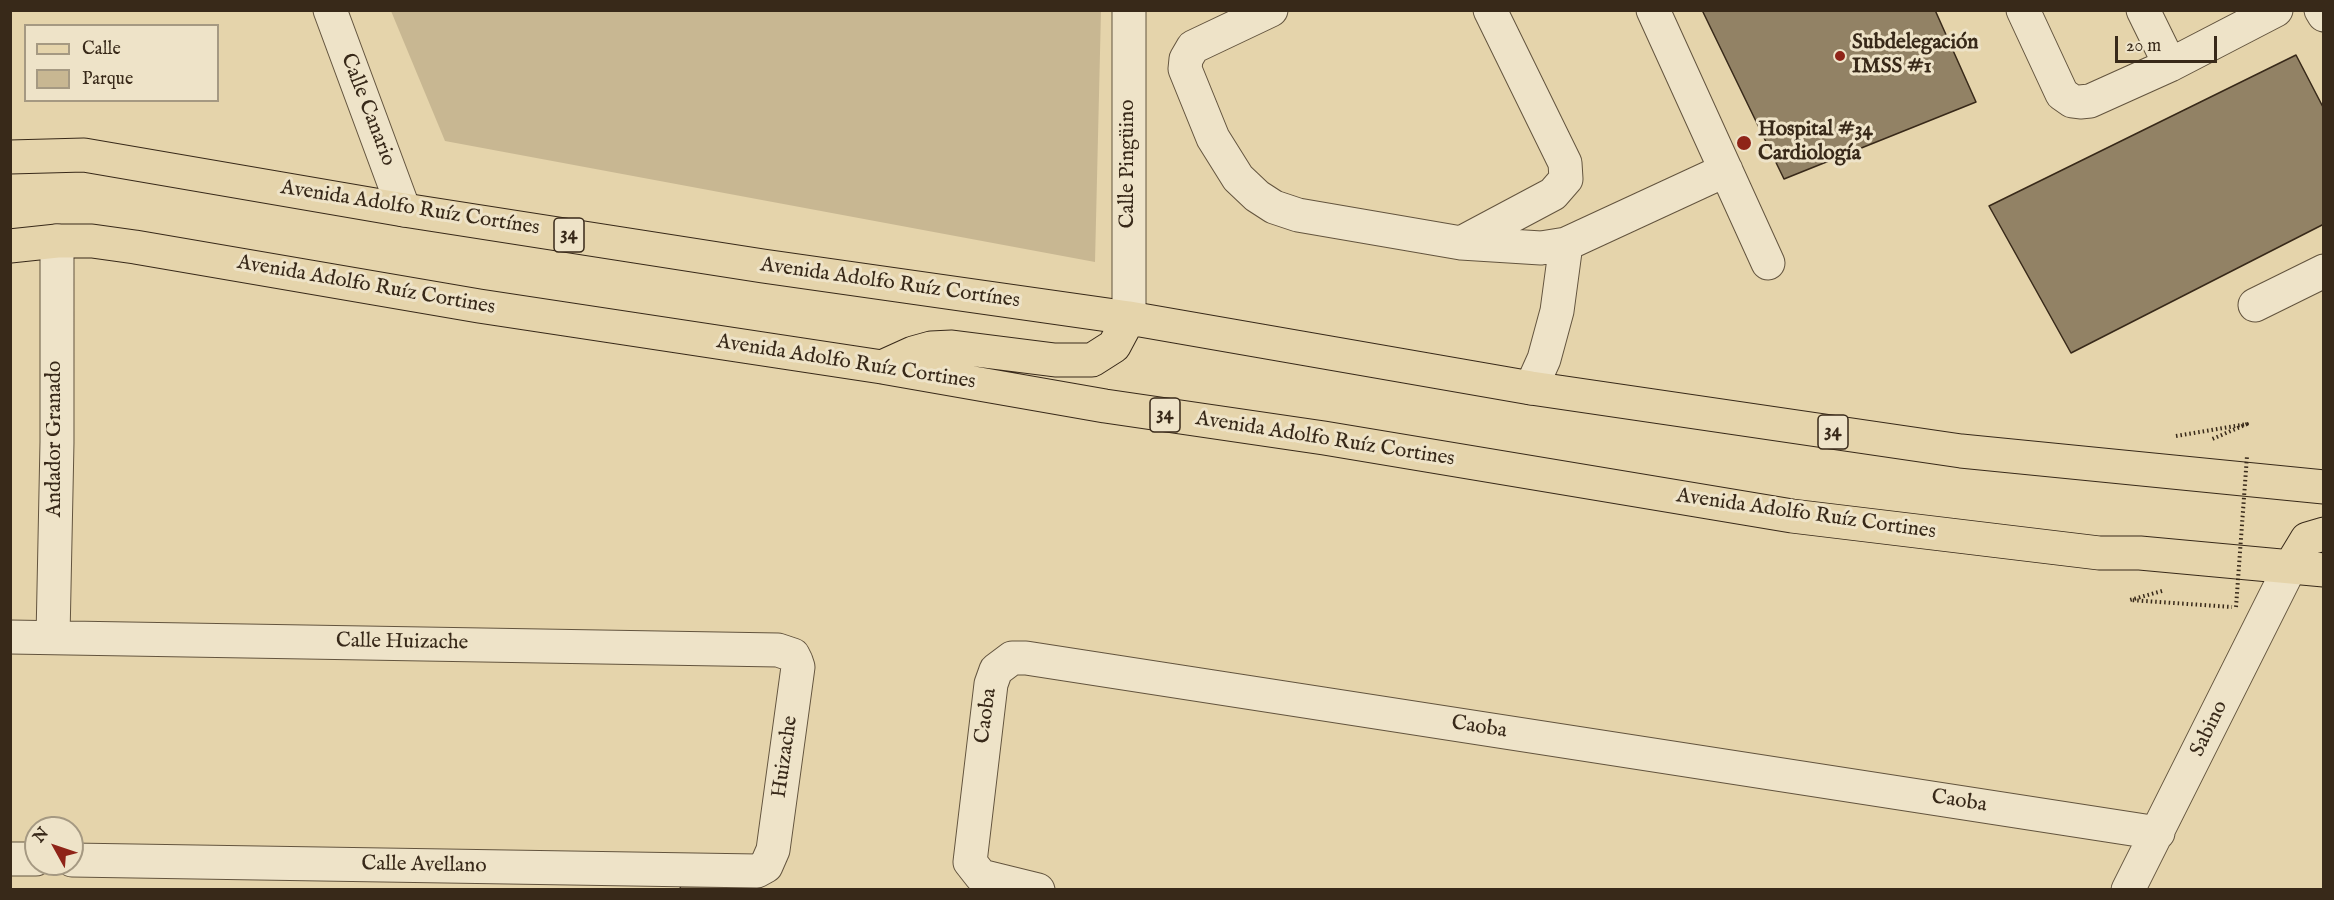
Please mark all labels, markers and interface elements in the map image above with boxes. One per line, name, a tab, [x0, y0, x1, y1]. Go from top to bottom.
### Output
legend	[24, 24, 219, 102]
scale bar	[2118, 24, 2220, 62]
place label: Subdelegación IMSS #1	[1852, 31, 1978, 81]
text: 20 m	[2126, 35, 2161, 58]
text: Calle	[82, 38, 121, 61]
marker: Subdelegación IMSS #1	[1833, 49, 1847, 63]
street label: Calle Canario	[334, 50, 400, 170]
text: Parque	[82, 68, 133, 91]
street label: Calle Pingüino	[1116, 99, 1142, 229]
place label: Hospital #34 Cardiología	[1758, 118, 1873, 168]
marker: Hospital #34 Cardiología	[1735, 134, 1753, 152]
street label: Avenida Adolfo Ruíz Cortínes	[279, 176, 541, 242]
road number: 34	[554, 218, 584, 252]
street label: Avenida Adolfo Ruíz Cortines	[235, 251, 497, 321]
street label: Avenida Adolfo Ruíz Cortínes	[759, 253, 1021, 315]
street label: Avenida Adolfo Ruíz Cortines	[715, 330, 977, 396]
street label: Andador Granado	[43, 361, 69, 517]
road number: 34	[1150, 398, 1180, 432]
street label: Avenida Adolfo Ruíz Cortines	[1194, 407, 1456, 473]
road number: 34	[1818, 415, 1848, 449]
street label: Avenida Adolfo Ruíz Cortines	[1675, 484, 1937, 546]
street label: Calle Huizache	[336, 629, 468, 657]
street label: Caoba	[971, 687, 1003, 745]
street label: Sabino	[2186, 697, 2234, 761]
street label: Caoba	[1450, 711, 1508, 745]
street label: Huizache	[768, 714, 804, 800]
street label: Caoba	[1930, 785, 1988, 819]
north arrow	[24, 816, 84, 876]
text: N	[30, 824, 54, 847]
street label: Calle Avellano	[361, 852, 487, 880]

